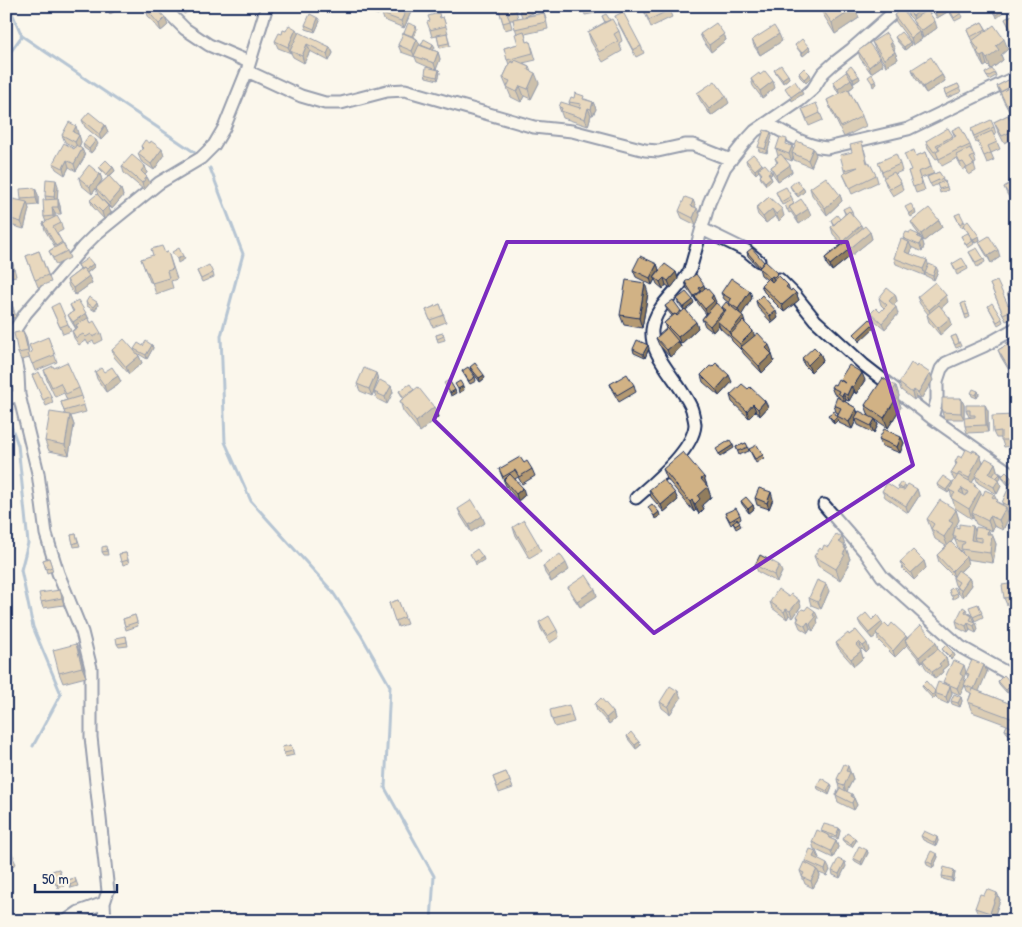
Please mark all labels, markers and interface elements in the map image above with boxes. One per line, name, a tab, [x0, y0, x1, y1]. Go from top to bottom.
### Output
scale bar	[35, 862, 118, 894]
text: 50 m	[42, 868, 69, 889]

